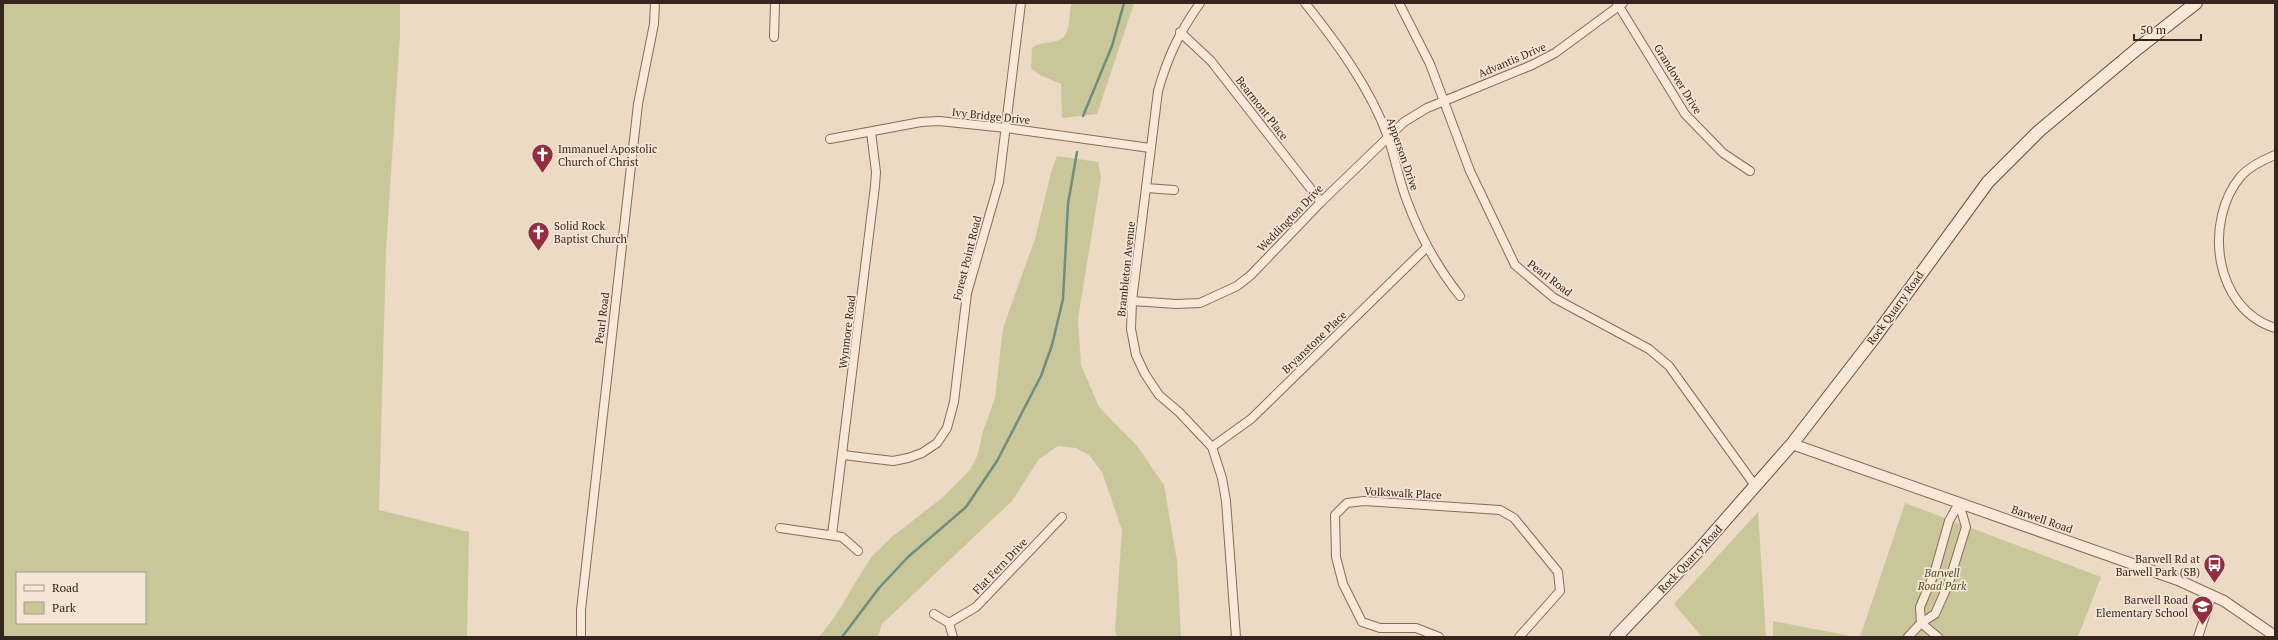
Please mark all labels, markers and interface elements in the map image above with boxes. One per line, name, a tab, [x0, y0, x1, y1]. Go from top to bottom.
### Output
scale bar	[2134, 16, 2201, 42]
text: 50 m	[2140, 22, 2167, 37]
street label: Advantis Drive	[1476, 39, 1548, 81]
street label: Grandover Drive	[1651, 41, 1705, 117]
street label: Bearmont Place	[1233, 73, 1291, 143]
street label: Ivy Bridge Drive	[951, 105, 1031, 127]
street label: Apperson Drive	[1384, 116, 1422, 193]
church icon: Immanuel Apostolic Church of Christ	[530, 142, 556, 175]
place label: Immanuel Apostolic Church of Christ	[558, 142, 657, 169]
street label: Weddington Drive	[1254, 181, 1326, 255]
street label: Forest Point Road	[950, 214, 984, 302]
church icon: Solid Rock Baptist Church	[525, 219, 551, 252]
place label: Solid Rock Baptist Church	[554, 219, 628, 246]
street label: Brambleton Avenue	[1114, 220, 1138, 317]
street label: Pearl Road	[1525, 257, 1575, 299]
street label: Rock Quarry Road	[1864, 268, 1926, 348]
street label: Pearl Road	[592, 291, 612, 345]
street label: Wynmore Road	[836, 294, 858, 370]
street label: Bryanstone Place	[1279, 307, 1350, 376]
street label: Volkswalk Place	[1364, 484, 1443, 502]
street label: Barwell Road	[2010, 502, 2074, 536]
street label: Rock Quarry Road	[1655, 522, 1725, 596]
street label: Flat Fern Drive	[970, 535, 1031, 597]
place label: Barwell Rd at Barwell Park (SB)	[2116, 552, 2200, 579]
bus stop icon: Barwell Rd at Barwell Park (SB)	[2202, 552, 2228, 585]
park label: Barwell Road Park	[1917, 566, 1967, 593]
legend	[16, 572, 146, 624]
text: Road	[52, 580, 79, 595]
place label: Barwell Road Elementary School	[2096, 593, 2188, 620]
school or university icon: Barwell Road Elementary School	[2190, 593, 2216, 626]
text: Park	[52, 600, 77, 615]

